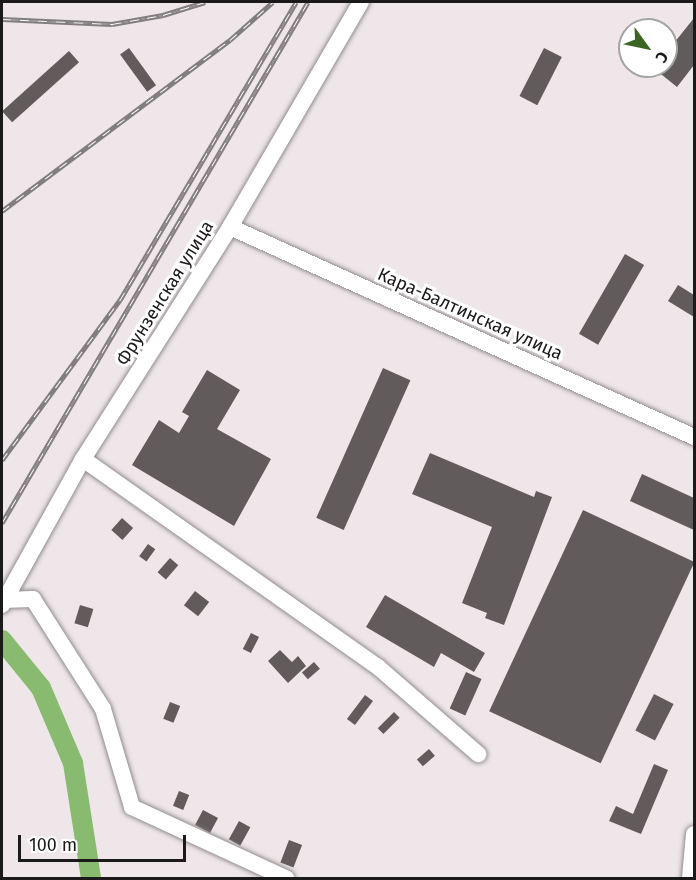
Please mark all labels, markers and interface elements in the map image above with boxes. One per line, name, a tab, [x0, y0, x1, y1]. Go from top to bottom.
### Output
north arrow	[618, 18, 678, 78]
text: С	[651, 48, 672, 66]
street label: Фрунзенская улица	[112, 217, 218, 369]
street label: Кара-Балтинская улица	[374, 263, 566, 365]
scale bar	[21, 823, 189, 861]
text: 100 m	[29, 834, 77, 856]

